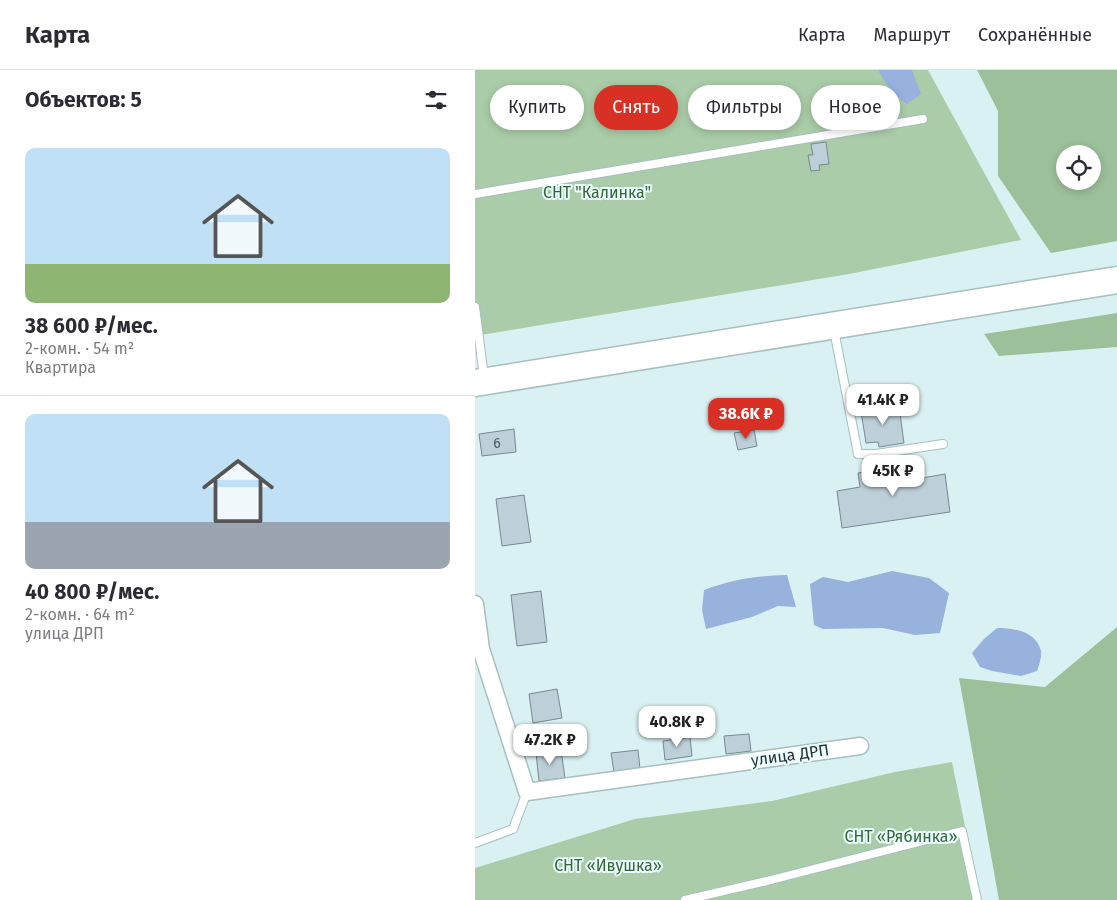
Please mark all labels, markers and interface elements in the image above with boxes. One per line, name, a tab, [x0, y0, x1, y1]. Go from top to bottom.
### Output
text: Карта	[25, 21, 90, 49]
text: Карта	[798, 24, 846, 46]
text: Маршрут	[874, 24, 950, 46]
text: Сохранённые	[978, 24, 1092, 46]
chip: Купить	[490, 85, 584, 130]
chip: Снять	[594, 85, 678, 130]
chip: Фильтры	[688, 85, 801, 130]
chip: Новое	[811, 85, 900, 130]
icon: filters	[422, 86, 450, 114]
text: Объектов: 5	[25, 87, 142, 113]
map controls	[1056, 145, 1101, 190]
button: locate	[1056, 145, 1101, 190]
icon: home	[193, 181, 283, 271]
park label: СНТ "Калинка"	[543, 183, 651, 202]
text: 38 600 ₽/мес.	[25, 313, 158, 339]
text: 2-комн. · 54 m²	[25, 339, 134, 358]
text: Квартира	[25, 358, 96, 377]
pin: 41.4K ₽	[837, 384, 929, 426]
text: 41.4K ₽	[857, 390, 909, 409]
pin: 38.6K ₽	[700, 398, 792, 440]
text: 38.6K ₽	[719, 404, 773, 423]
house number: 6	[493, 435, 501, 452]
icon: home	[193, 446, 283, 536]
pin: 45K ₽	[858, 454, 928, 497]
text: 45K ₽	[873, 461, 913, 480]
text: 40 800 ₽/мес.	[25, 579, 159, 605]
text: 2-комн. · 64 m²	[25, 605, 135, 624]
text: улица ДРП	[25, 624, 104, 643]
pin: 40.8K ₽	[631, 706, 723, 748]
text: 40.8K ₽	[650, 712, 704, 731]
pin: 47.2K ₽	[504, 724, 596, 766]
text: 47.2K ₽	[524, 730, 576, 749]
street label: улица ДРП	[750, 740, 830, 770]
park label: СНТ «Рябинка»	[844, 827, 958, 846]
park label: СНТ «Ивушка»	[554, 856, 662, 875]

